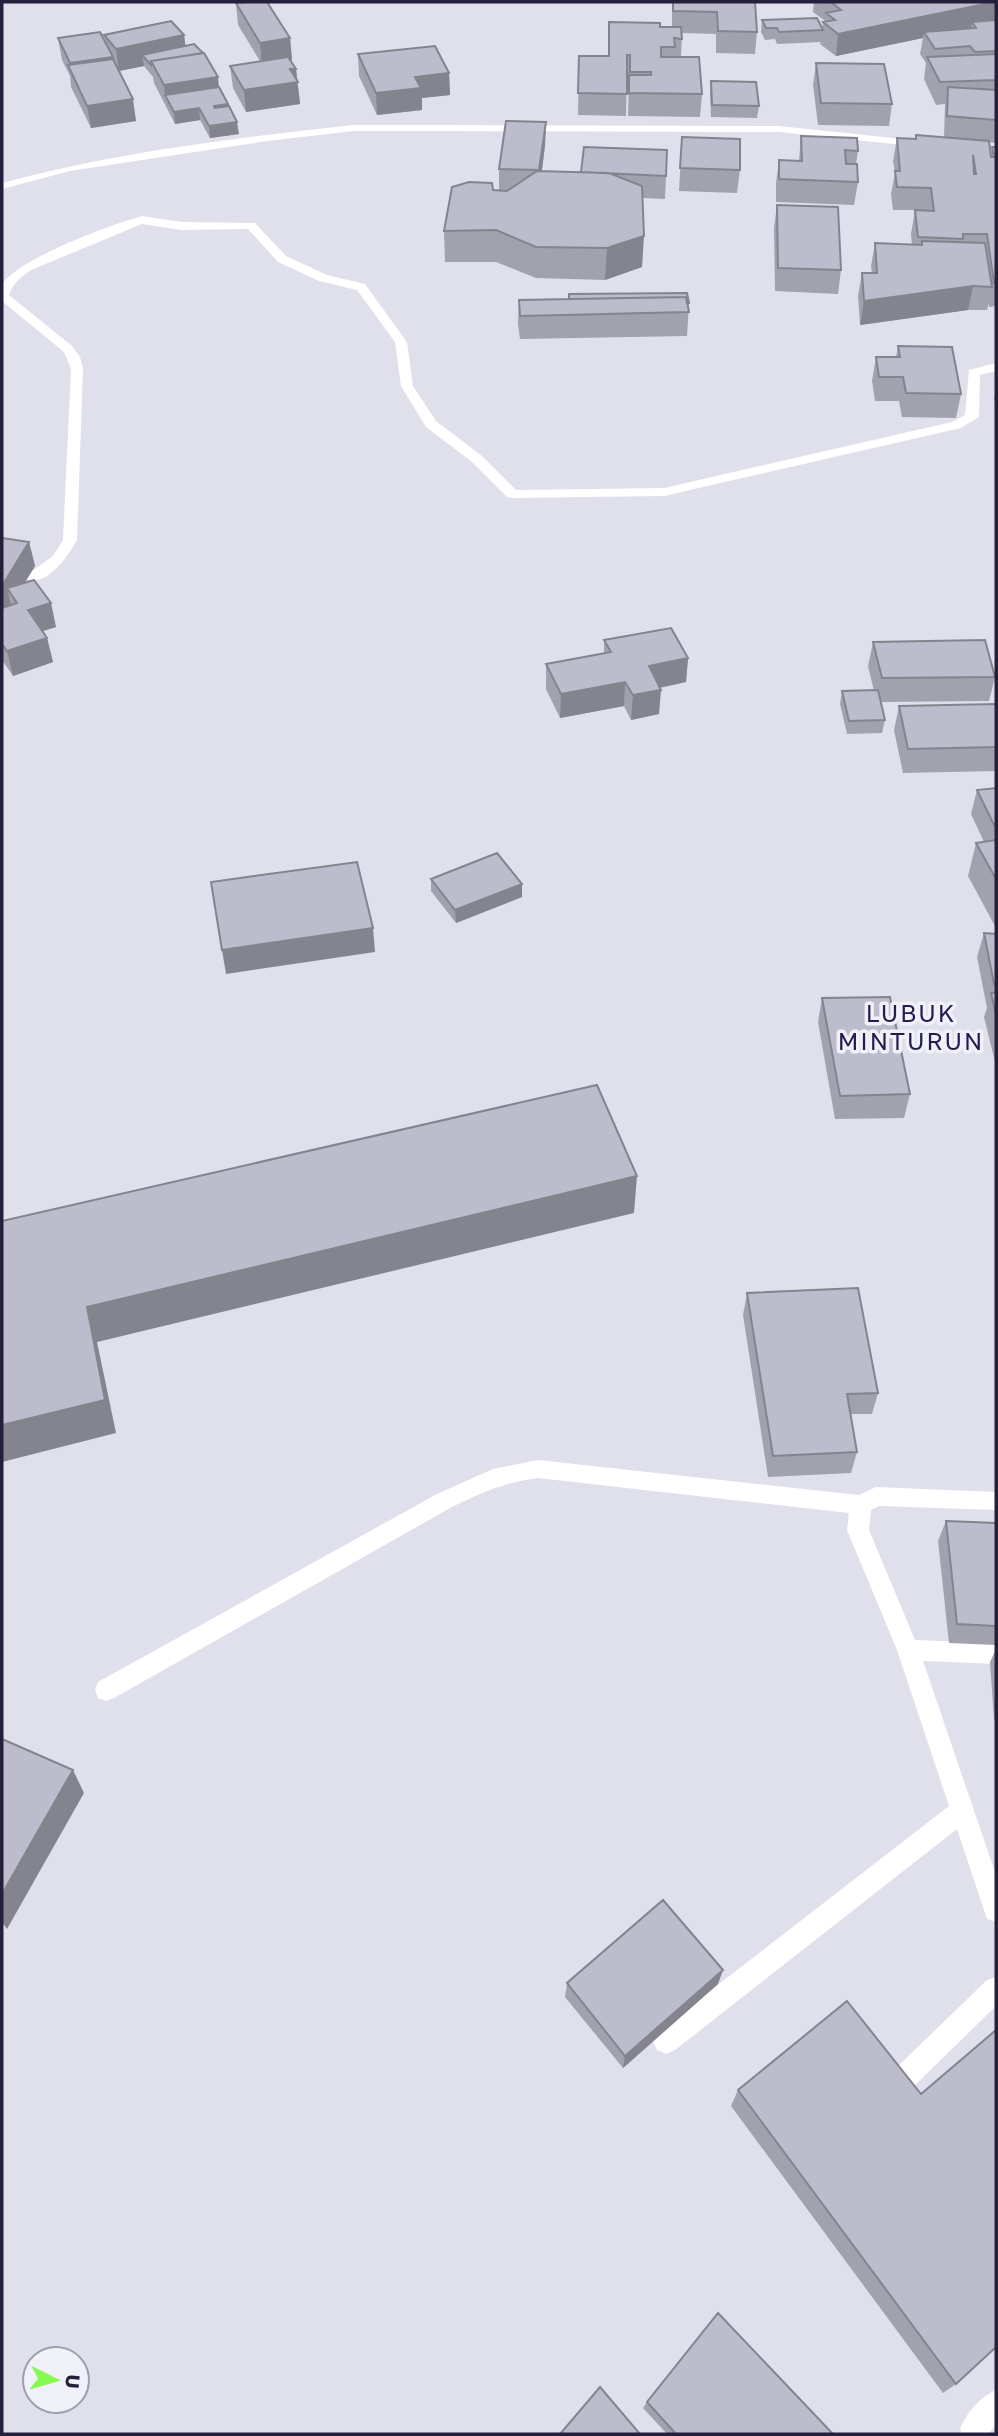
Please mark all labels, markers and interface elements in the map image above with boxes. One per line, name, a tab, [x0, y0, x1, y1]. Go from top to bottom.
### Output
district label: LUBUK MINTURUN	[838, 998, 984, 1055]
north arrow	[21, 2345, 91, 2415]
text: U	[61, 2374, 85, 2389]

